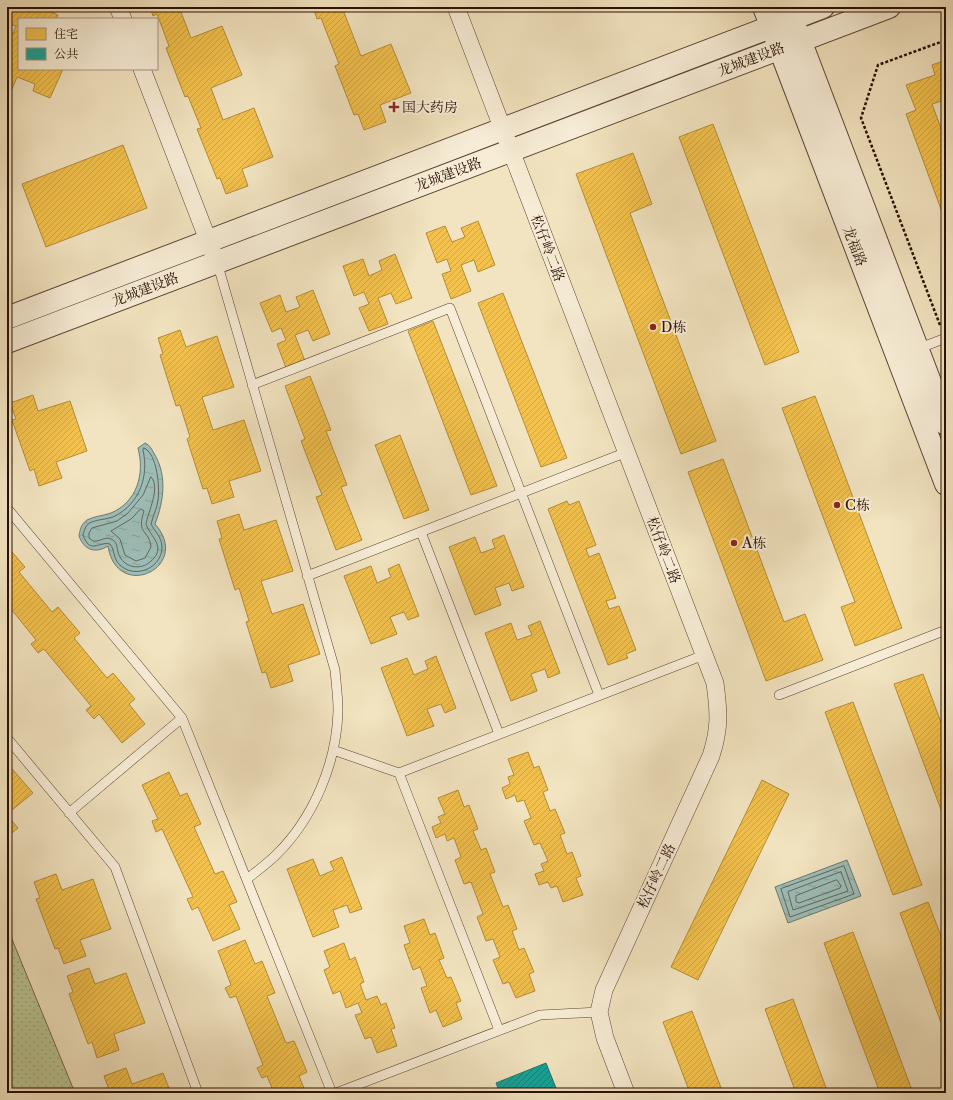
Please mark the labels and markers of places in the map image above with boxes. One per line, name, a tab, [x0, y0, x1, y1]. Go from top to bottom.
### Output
place label: 国大药房	[402, 98, 458, 116]
marker: 国大药房	[389, 102, 399, 112]
place label: D栋	[661, 318, 686, 336]
marker: D栋	[648, 322, 658, 332]
place label: C栋	[845, 496, 870, 514]
marker: C栋	[832, 500, 842, 510]
place label: A栋	[741, 534, 766, 552]
marker: A栋	[729, 538, 739, 548]

